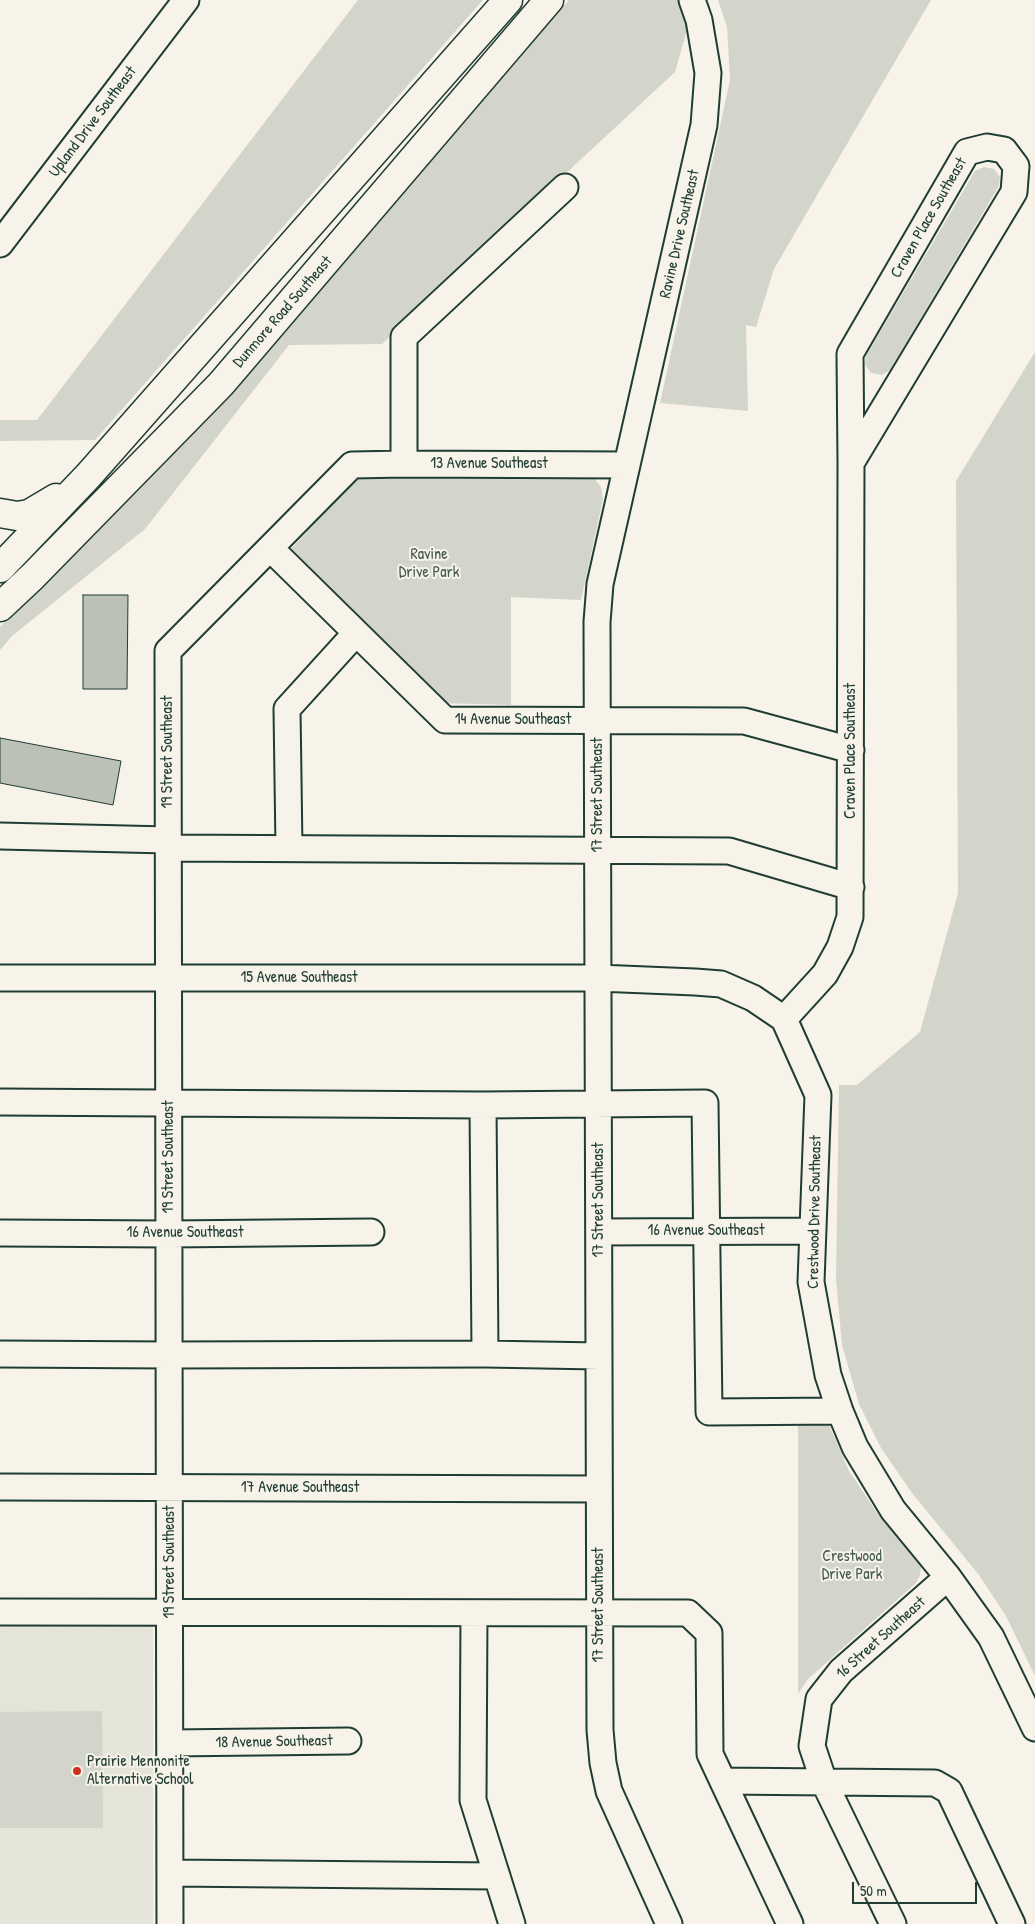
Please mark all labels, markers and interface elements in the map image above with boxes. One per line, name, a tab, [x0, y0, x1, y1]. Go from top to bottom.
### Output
street label: Upland Drive Southeast	[45, 63, 141, 181]
street label: Craven Place Southeast	[887, 154, 971, 282]
street label: Ravine Drive Southeast	[656, 168, 704, 300]
street label: Dunmore Road Southeast	[229, 252, 337, 372]
street label: 13 Avenue Southeast	[430, 454, 548, 474]
park label: Ravine Drive Park	[399, 545, 459, 583]
street label: Craven Place Southeast	[841, 683, 861, 819]
street label: 19 Street Southeast	[158, 695, 178, 809]
street label: 14 Avenue Southeast	[455, 710, 571, 730]
street label: 17 Street Southeast	[588, 737, 608, 853]
street label: 15 Avenue Southeast	[240, 968, 358, 988]
street label: 19 Street Southeast	[159, 1100, 179, 1214]
street label: Crestwood Drive Southeast	[804, 1135, 826, 1289]
street label: 17 Street Southeast	[589, 1142, 609, 1258]
street label: 16 Avenue Southeast	[648, 1221, 764, 1241]
street label: 16 Avenue Southeast	[127, 1223, 243, 1243]
street label: 17 Avenue Southeast	[241, 1478, 359, 1498]
street label: 19 Street Southeast	[160, 1505, 180, 1619]
street label: 17 Street Southeast	[589, 1547, 609, 1663]
park label: Crestwood Drive Park	[822, 1547, 882, 1585]
street label: 16 Street Southeast	[832, 1593, 930, 1683]
street label: 18 Avenue Southeast	[215, 1731, 333, 1753]
place label: Prairie Mennonite Alternative School	[87, 1752, 194, 1790]
marker: Prairie Mennonite Alternative School	[71, 1765, 83, 1777]
scale bar	[855, 1872, 980, 1904]
text: 50 m	[860, 1880, 887, 1901]

